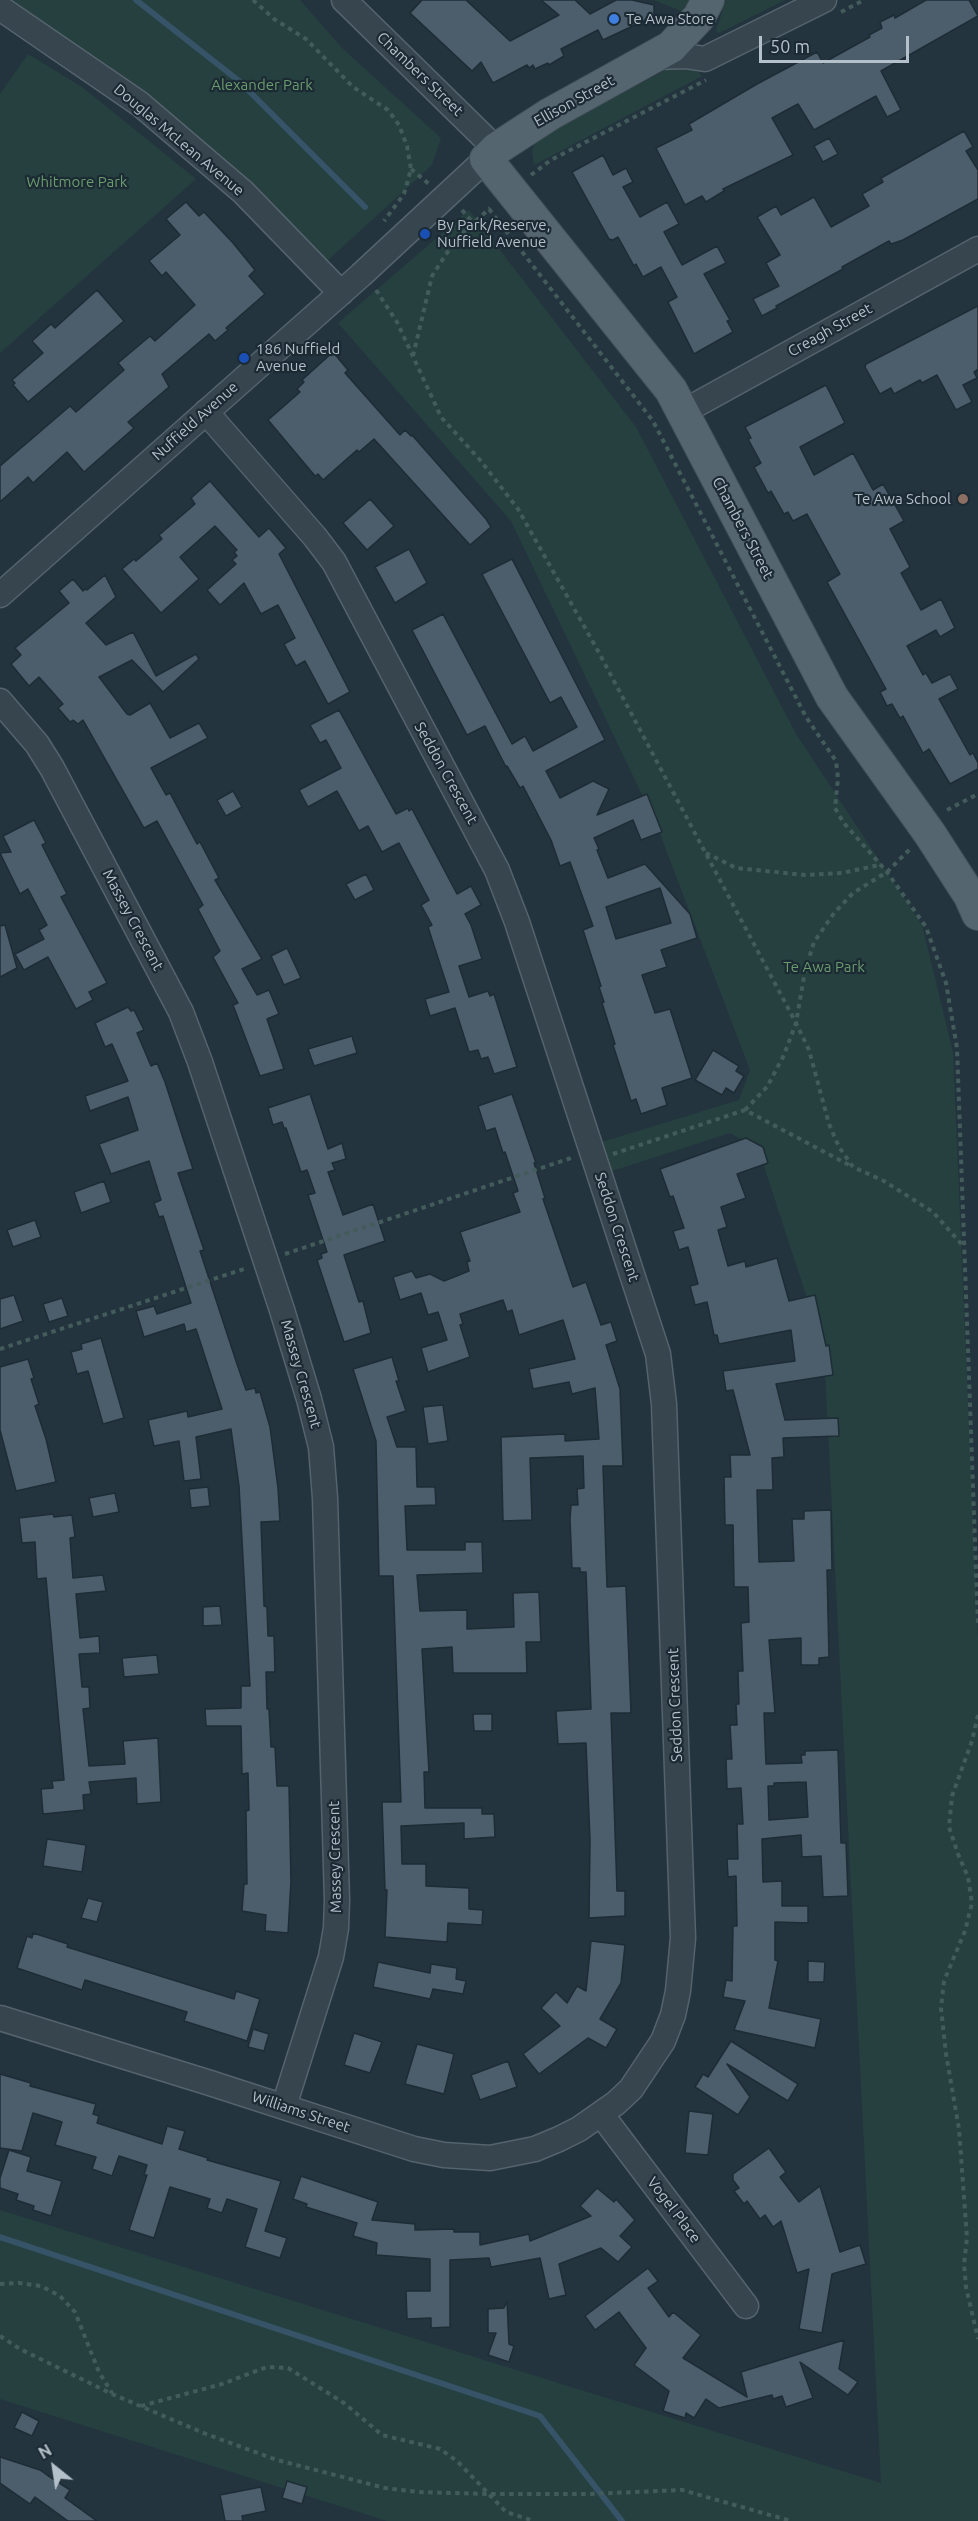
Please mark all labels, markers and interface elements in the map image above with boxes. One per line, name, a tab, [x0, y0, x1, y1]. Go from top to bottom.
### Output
place label: Te Awa Store	[626, 10, 714, 28]
marker: Te Awa Store	[607, 12, 621, 26]
scale bar	[762, 24, 912, 62]
street label: Chambers Street	[373, 28, 467, 120]
text: 50 m	[770, 36, 810, 56]
street label: Ellison Street	[531, 72, 617, 130]
park label: Alexander Park	[211, 76, 313, 94]
street label: Douglas McLean Avenue	[110, 80, 248, 200]
park label: Whitmore Park	[27, 173, 127, 191]
place label: By Park/Reserve, Nuffield Avenue	[437, 216, 550, 251]
marker: By Park/Reserve, Nuffield Avenue	[418, 227, 432, 241]
street label: Creagh Street	[785, 299, 875, 361]
place label: 186 Nuffield Avenue	[256, 340, 340, 375]
marker: 186 Nuffield Avenue	[237, 351, 251, 365]
street label: Nuffield Avenue	[148, 378, 242, 464]
street label: Chambers Street	[709, 474, 777, 582]
place label: Te Awa School	[854, 490, 951, 508]
marker: Te Awa School	[956, 492, 970, 506]
street label: Seddon Crescent	[411, 719, 481, 827]
street label: Massey Crescent	[99, 866, 167, 974]
park label: Te Awa Park	[783, 958, 865, 976]
street label: Seddon Crescent	[591, 1170, 643, 1284]
street label: Massey Crescent	[277, 1318, 325, 1430]
street label: Seddon Crescent	[664, 1648, 686, 1762]
street label: Massey Crescent	[325, 1801, 345, 1913]
street label: Williams Street	[250, 2088, 352, 2136]
street label: Vogel Place	[643, 2173, 705, 2247]
north arrow	[24, 2437, 84, 2497]
text: N	[35, 2441, 55, 2462]

